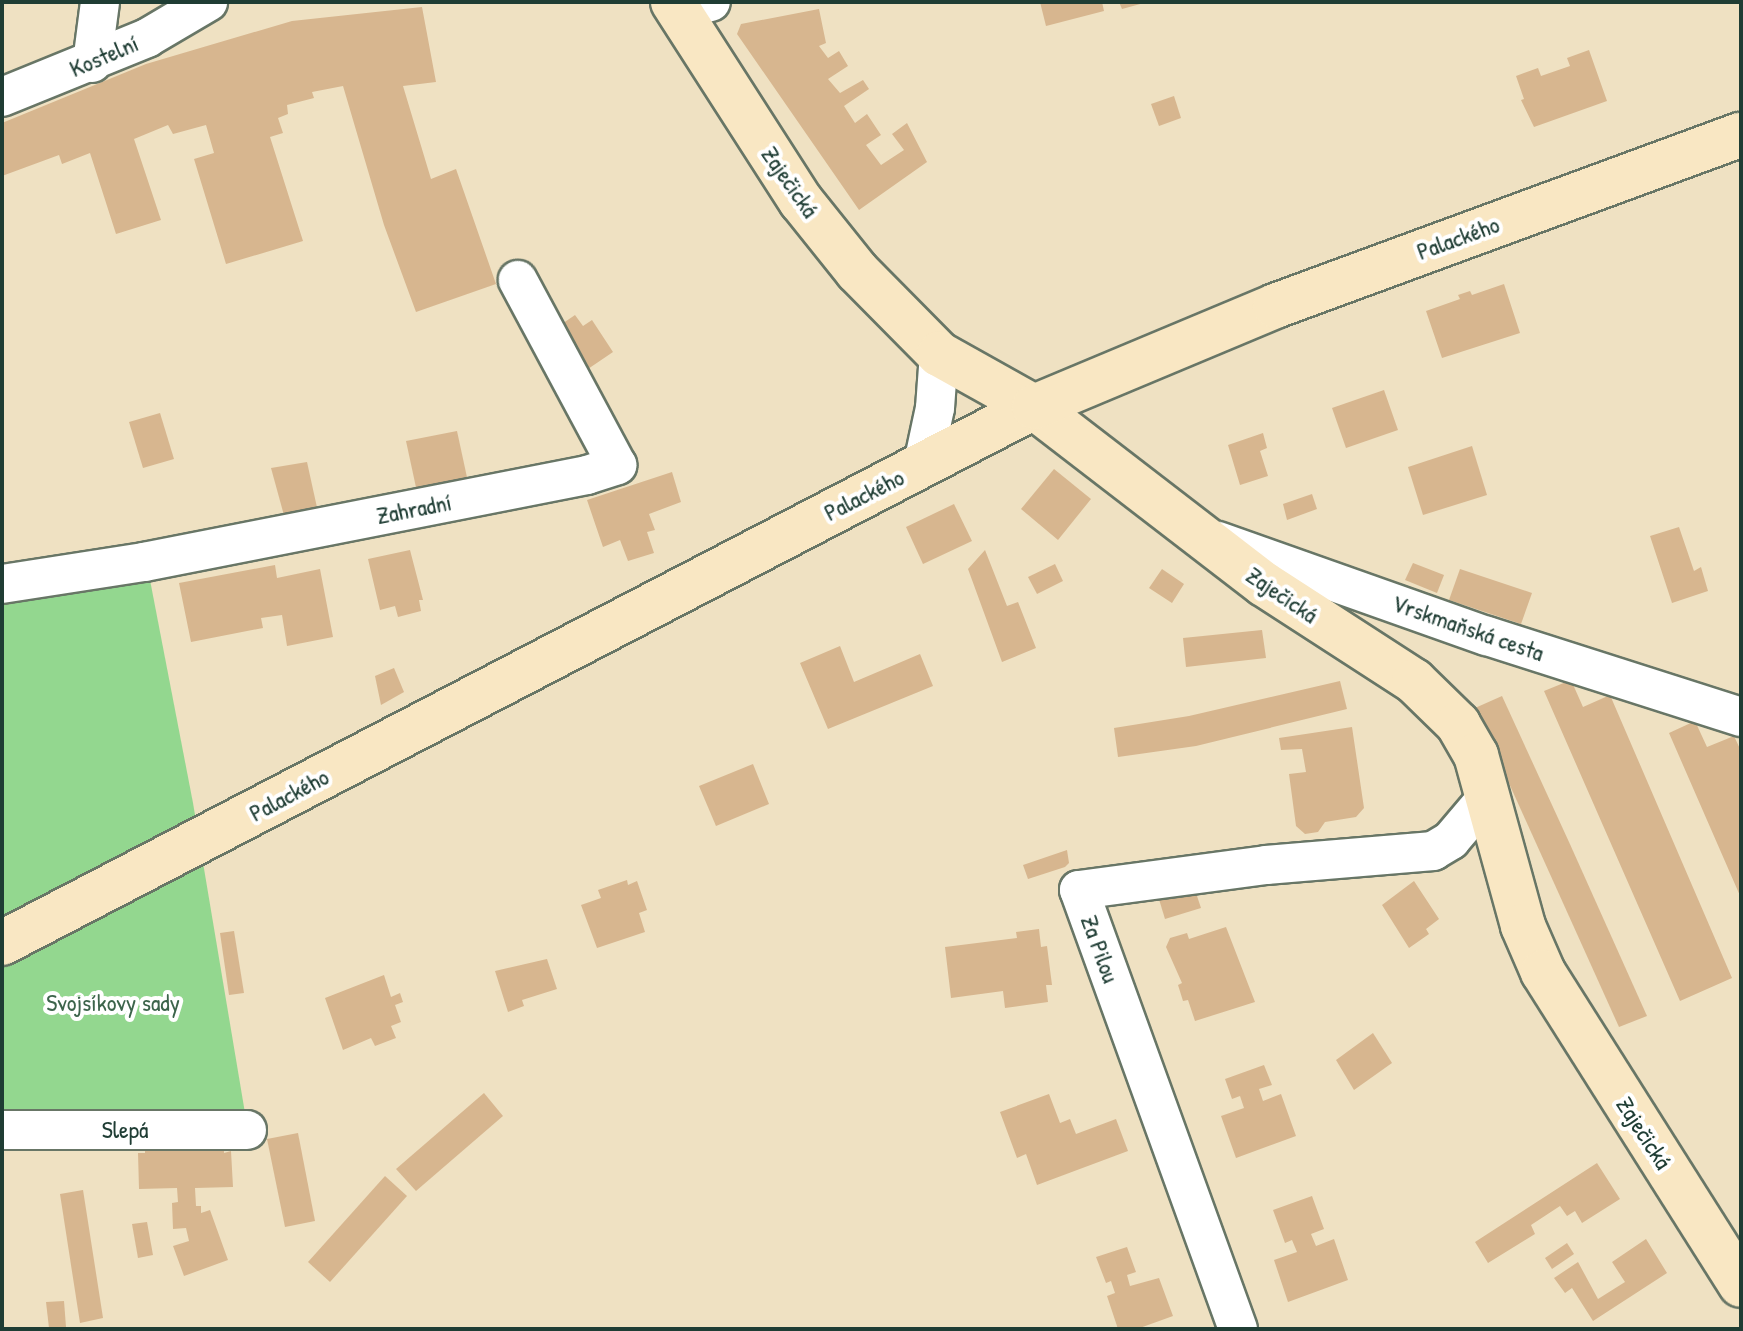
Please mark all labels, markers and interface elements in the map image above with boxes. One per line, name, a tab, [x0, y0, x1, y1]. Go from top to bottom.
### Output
street label: Kostelní	[65, 29, 143, 83]
street label: Zaječická	[755, 141, 825, 223]
street label: Palackého	[1413, 210, 1503, 266]
street label: Palackého	[819, 463, 909, 527]
street label: Zahradní	[374, 488, 454, 530]
street label: Zaječická	[1241, 561, 1323, 629]
street label: Vrskmaňská cesta	[1388, 589, 1548, 667]
street label: Palackého	[245, 762, 333, 828]
street label: Za Pilou	[1075, 911, 1125, 987]
park label: Svojsíkovy sady	[46, 989, 180, 1017]
street label: Zaječická	[1610, 1092, 1678, 1174]
street label: Slepá	[102, 1116, 148, 1144]

